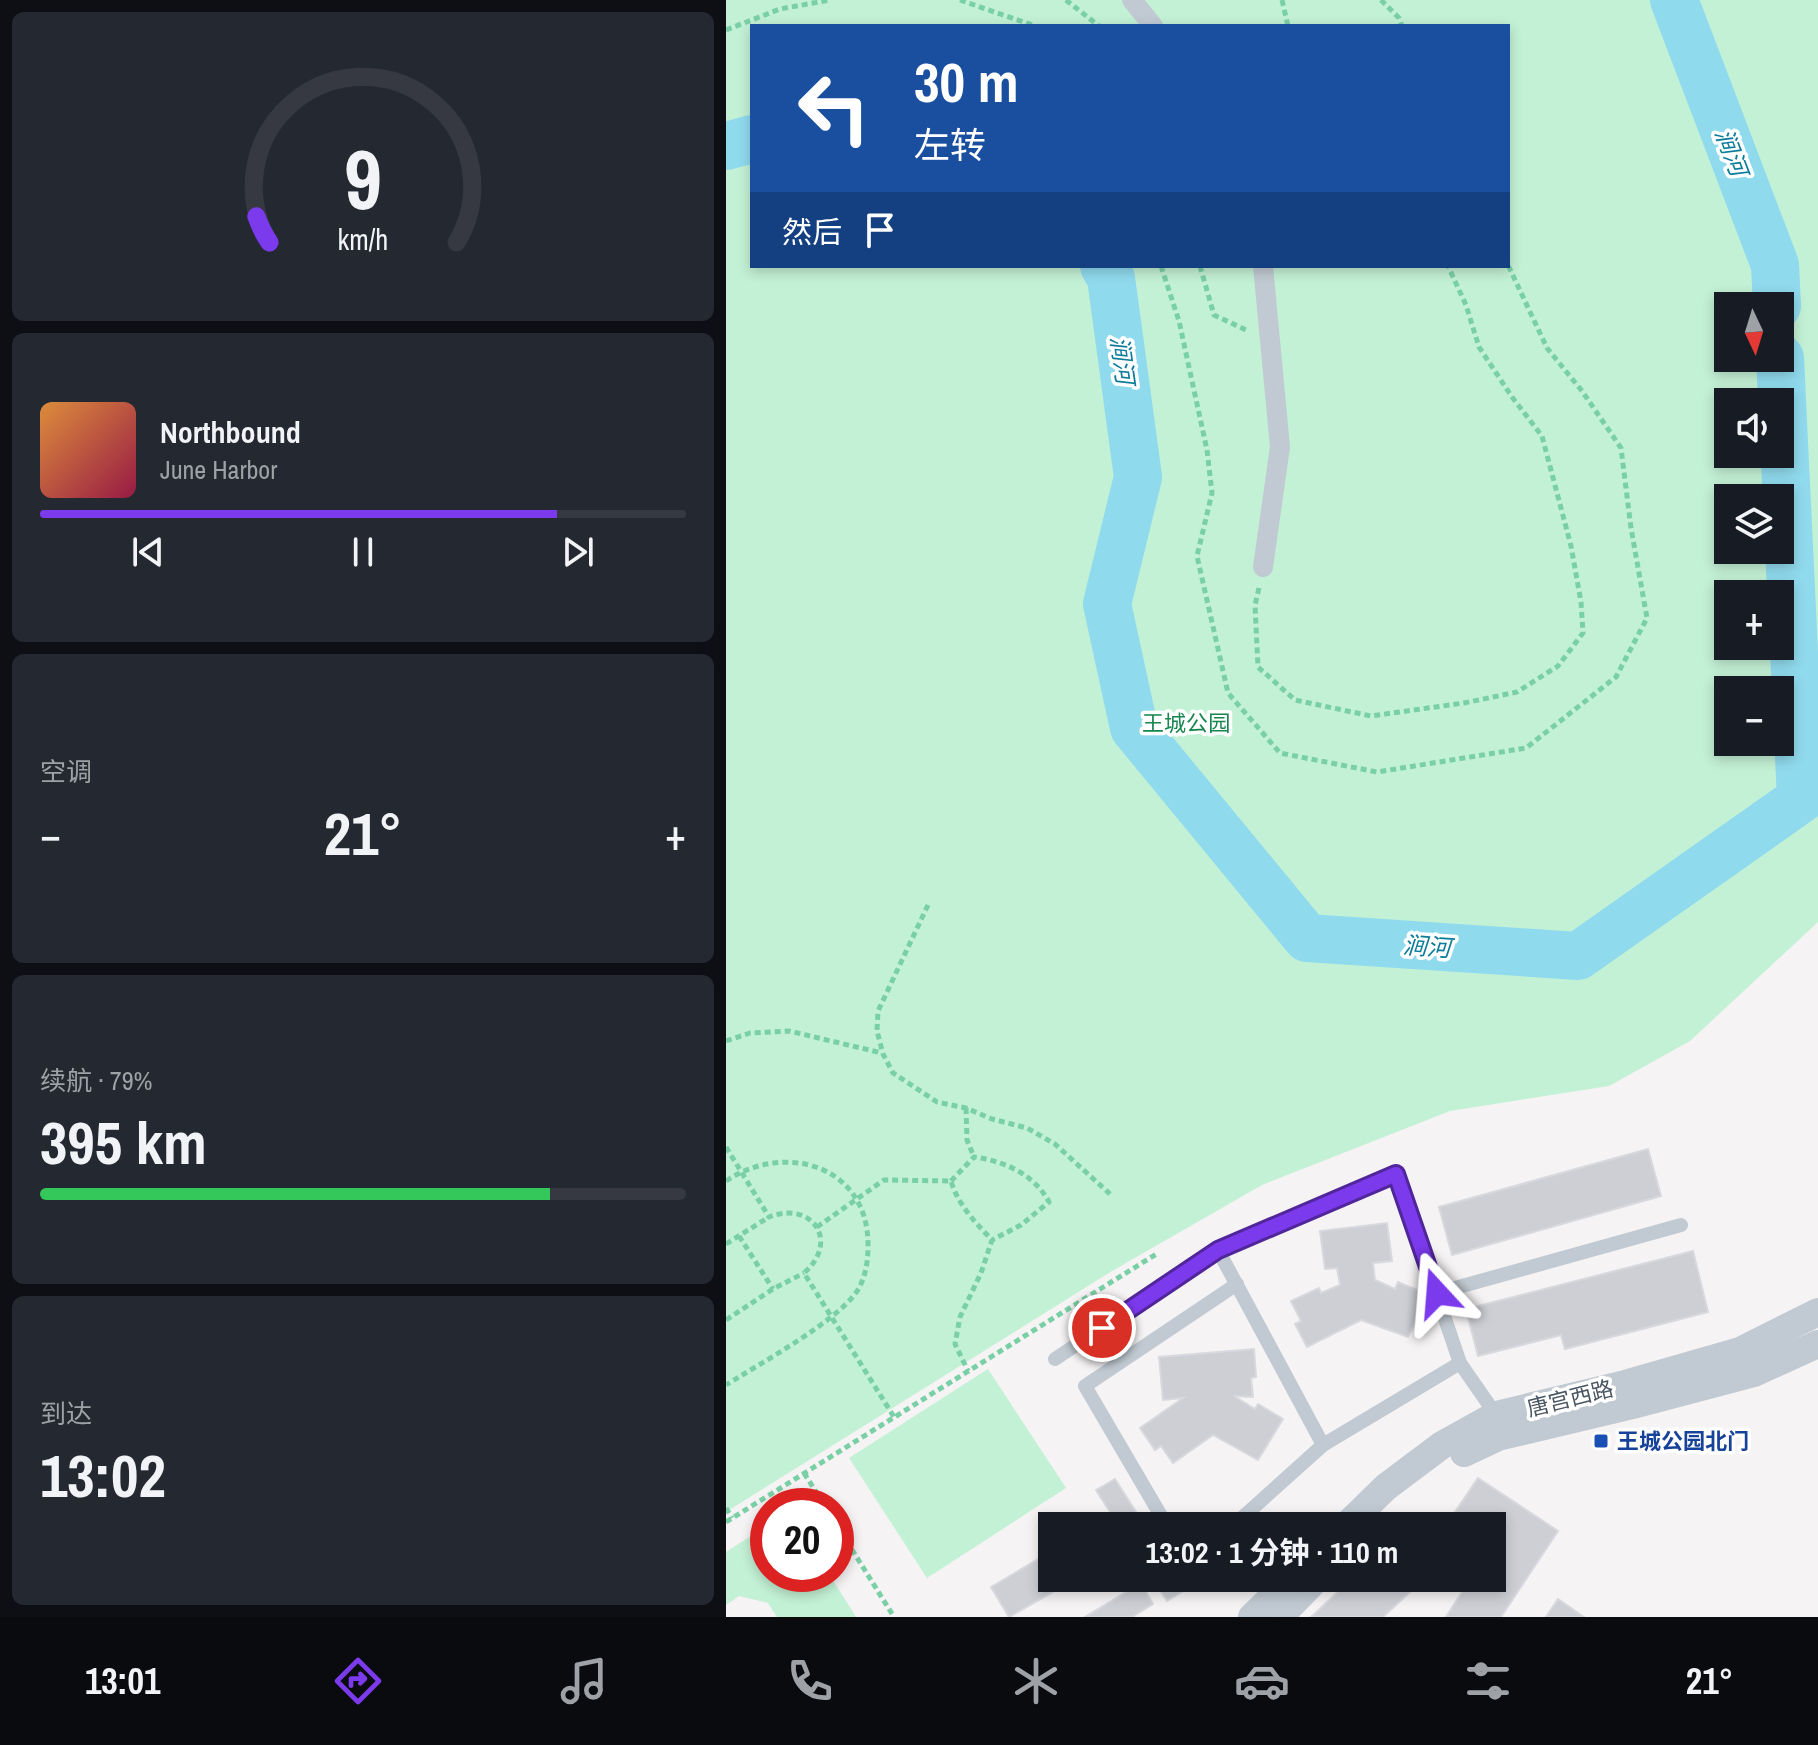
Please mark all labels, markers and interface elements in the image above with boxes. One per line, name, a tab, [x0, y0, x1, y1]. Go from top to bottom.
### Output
text: 30 m	[914, 44, 1019, 119]
icon: left	[782, 56, 886, 160]
text: 左转	[914, 121, 986, 169]
text: 9	[344, 122, 382, 234]
water label: 涧河	[1708, 124, 1757, 184]
icon: arrive	[858, 208, 902, 252]
text: 然后	[782, 212, 842, 252]
text: km/h	[338, 220, 388, 259]
north arrow	[1714, 292, 1794, 372]
map controls	[1714, 292, 1794, 756]
water label: 涧河	[1104, 334, 1143, 390]
button: sound	[1714, 388, 1794, 468]
text: Northbound	[160, 412, 301, 452]
text: June Harbor	[160, 452, 277, 487]
button: layers	[1714, 484, 1794, 564]
icon: previous	[126, 530, 170, 574]
icon: pause	[341, 530, 385, 574]
icon: next	[556, 530, 600, 574]
button: +	[1714, 580, 1794, 660]
button: −	[1714, 676, 1794, 756]
park label: 王城公园	[1142, 708, 1230, 738]
text: 空调	[40, 754, 92, 789]
text: 21°	[324, 793, 402, 874]
text: −	[40, 804, 61, 864]
text: +	[665, 804, 686, 864]
water label: 涧河	[1402, 928, 1456, 964]
text: 续航 · 79%	[40, 1063, 152, 1098]
text: 395 km	[40, 1102, 207, 1183]
position arrow	[1395, 1251, 1479, 1335]
pin	[1068, 1294, 1136, 1362]
icon: arrive	[1080, 1306, 1124, 1350]
street label: 唐宫西路	[1524, 1373, 1616, 1423]
text: 到达	[40, 1396, 92, 1431]
place label: 王城公园北门	[1617, 1426, 1749, 1456]
marker: 王城公园北门	[1592, 1432, 1610, 1450]
text: 13:02	[40, 1435, 166, 1516]
speed limit sign: 20	[750, 1488, 854, 1592]
text: 13:02 · 1 分钟 · 110 m	[1146, 1532, 1398, 1572]
icon: directions	[330, 1653, 386, 1709]
icon: music	[556, 1653, 612, 1709]
icon: phone	[782, 1653, 838, 1709]
icon: climate	[1008, 1653, 1064, 1709]
icon: car	[1234, 1653, 1290, 1709]
icon: filters	[1460, 1653, 1516, 1709]
text: 13:01	[85, 1657, 160, 1705]
text: 21°	[1686, 1657, 1733, 1705]

